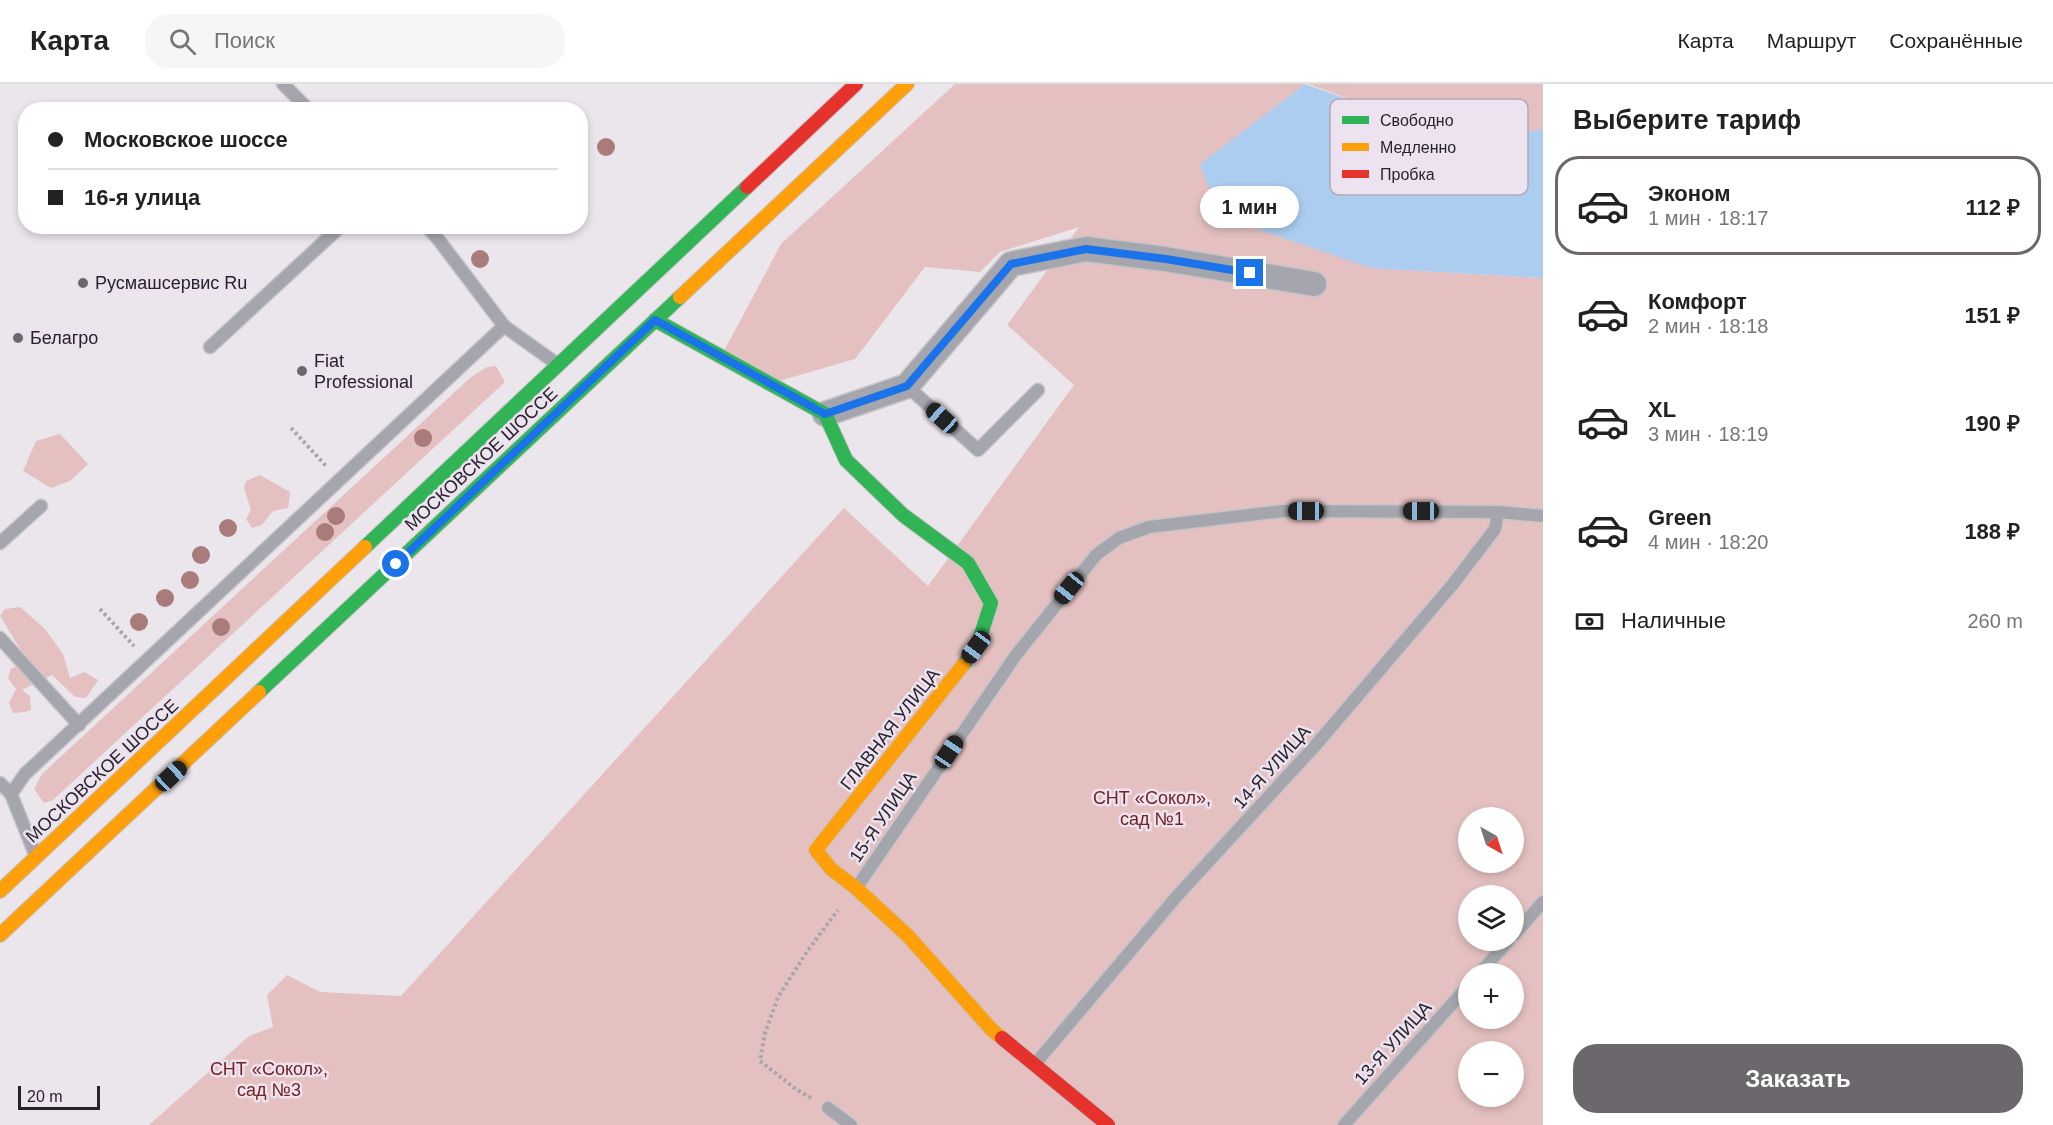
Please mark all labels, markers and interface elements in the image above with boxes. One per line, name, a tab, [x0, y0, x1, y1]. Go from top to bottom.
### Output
search box	[145, 14, 565, 68]
text: Карта	[30, 25, 109, 56]
icon: search	[166, 25, 199, 58]
text: Поиск	[214, 28, 275, 53]
text: Карта	[1678, 29, 1734, 52]
text: Маршрут	[1767, 29, 1856, 52]
text: Сохранённые	[1889, 29, 2023, 52]
legend	[1330, 99, 1528, 195]
text: Выберите тариф	[1573, 105, 1801, 135]
text: Свободно	[1380, 112, 1454, 129]
text: Московское шоссе	[84, 127, 288, 152]
text: Медленно	[1380, 139, 1456, 156]
text: Пробка	[1380, 166, 1435, 183]
icon: car	[1576, 179, 1630, 233]
text: Эконом	[1648, 181, 1731, 206]
text: 16-я улица	[84, 185, 200, 210]
callout: 1 мин	[1200, 186, 1300, 228]
text: 112 ₽	[1966, 195, 2020, 220]
text: 1 мин	[1222, 196, 1277, 218]
text: 1 мин · 18:17	[1648, 207, 1768, 229]
route end	[1236, 259, 1263, 286]
place label: Русмашсервис Ru	[95, 273, 247, 293]
marker: Русмашсервис Ru	[76, 276, 90, 290]
icon: car	[1576, 287, 1630, 341]
text: Комфорт	[1648, 289, 1747, 314]
text: 151 ₽	[1964, 303, 2020, 328]
text: 2 мин · 18:18	[1648, 315, 1768, 337]
place label: Белагро	[30, 328, 98, 348]
marker: Белагро	[11, 331, 25, 345]
place label: Fiat Professional	[314, 351, 413, 392]
marker: Fiat Professional	[295, 364, 309, 378]
street label: МОСКОВСКОЕ ШОССЕ	[401, 383, 561, 535]
icon: car	[1576, 395, 1630, 449]
text: XL	[1648, 397, 1676, 422]
car	[923, 399, 961, 437]
text: 190 ₽	[1964, 411, 2020, 436]
text: 3 мин · 18:19	[1648, 423, 1768, 445]
car	[1288, 502, 1324, 520]
car	[1403, 502, 1439, 520]
icon: car	[1576, 503, 1630, 557]
text: Green	[1648, 505, 1712, 530]
text: 188 ₽	[1964, 519, 2020, 544]
text: 4 мин · 18:20	[1648, 531, 1768, 553]
route start	[382, 550, 409, 577]
car	[1051, 568, 1087, 608]
icon: cash	[1573, 605, 1606, 638]
text: Наличные	[1621, 608, 1726, 633]
text: 260 m	[1967, 610, 2023, 632]
car	[958, 627, 994, 667]
street label: ГЛАВНАЯ УЛИЦА	[836, 664, 944, 794]
street label: МОСКОВСКОЕ ШОССЕ	[22, 695, 182, 847]
street label: 14-Я УЛИЦА	[1229, 721, 1315, 813]
car	[931, 732, 967, 772]
car	[152, 757, 190, 795]
street label: 15-Я УЛИЦА	[845, 768, 921, 866]
park label: СНТ «Сокол», сад №1	[1093, 788, 1211, 829]
north arrow	[1458, 807, 1524, 873]
map controls	[1458, 807, 1524, 1107]
button: layers	[1458, 885, 1524, 951]
button: +	[1458, 963, 1524, 1029]
street label: 13-Я УЛИЦА	[1350, 997, 1436, 1089]
button: −	[1458, 1041, 1524, 1107]
button: Заказать	[1573, 1044, 2023, 1113]
park label: СНТ «Сокол», сад №3	[210, 1059, 328, 1100]
scale bar	[18, 1083, 100, 1110]
text: 20 m	[27, 1088, 63, 1105]

